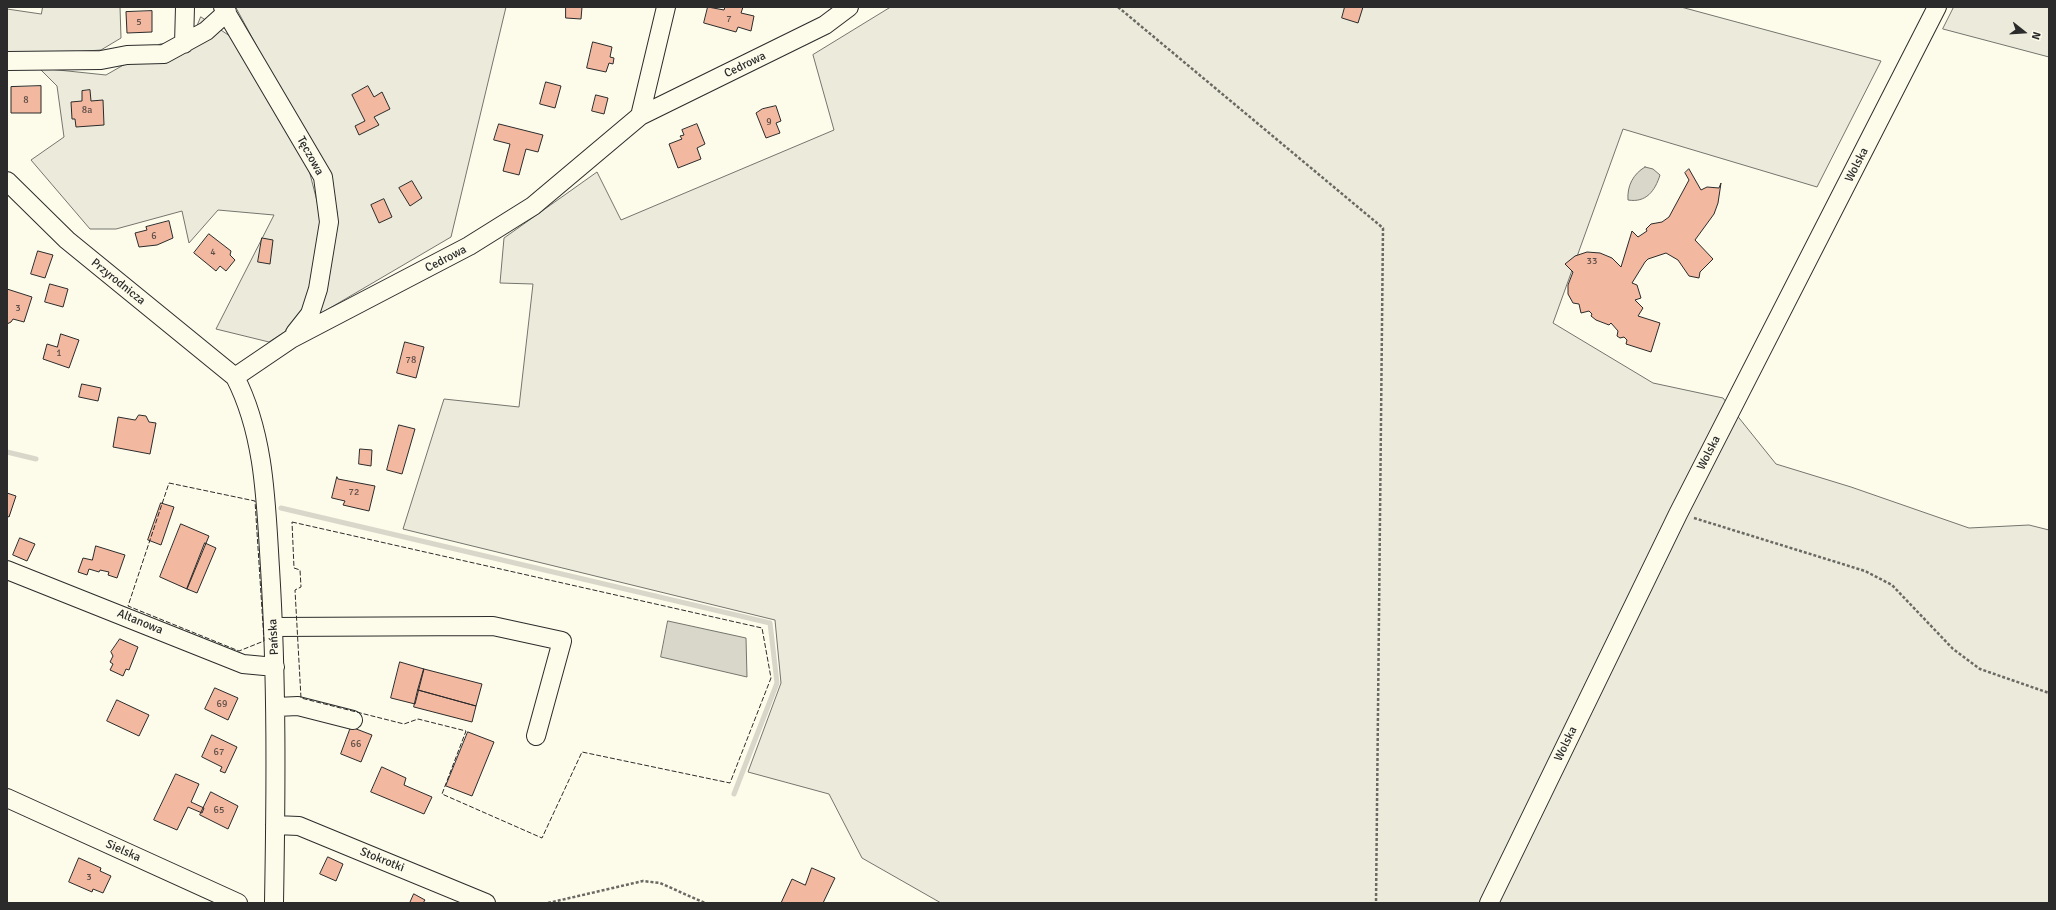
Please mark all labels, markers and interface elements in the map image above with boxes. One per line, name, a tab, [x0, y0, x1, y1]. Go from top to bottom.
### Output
north arrow	[2004, 12, 2044, 52]
house number: 7	[726, 13, 732, 25]
house number: 5	[136, 16, 142, 28]
text: N	[2029, 30, 2043, 41]
street label: Cedrowa	[722, 49, 768, 81]
house number: 8	[23, 94, 29, 106]
house number: 8a	[82, 104, 92, 116]
house number: 9	[766, 116, 772, 128]
street label: Tęczowa	[293, 134, 327, 178]
street label: Wolska	[1842, 145, 1872, 185]
house number: 6	[151, 230, 157, 242]
street label: Cedrowa	[423, 242, 469, 276]
house number: 4	[210, 246, 216, 258]
house number: 33	[1587, 255, 1597, 267]
street label: Przyrodnicza	[88, 256, 148, 308]
house number: 3	[15, 302, 21, 314]
house number: 1	[56, 347, 62, 359]
house number: 78	[406, 354, 416, 366]
street label: Wolska	[1694, 433, 1724, 473]
house number: 72	[349, 486, 359, 498]
street label: Altanowa	[115, 606, 165, 638]
street label: Pańska	[266, 618, 282, 656]
house number: 69	[217, 698, 227, 710]
street label: Wolska	[1551, 724, 1581, 764]
house number: 66	[351, 738, 361, 750]
house number: 67	[214, 746, 224, 758]
house number: 65	[214, 804, 224, 816]
street label: Sielska	[103, 837, 143, 865]
street label: Stokrotki	[358, 845, 406, 875]
house number: 3	[86, 871, 92, 883]

